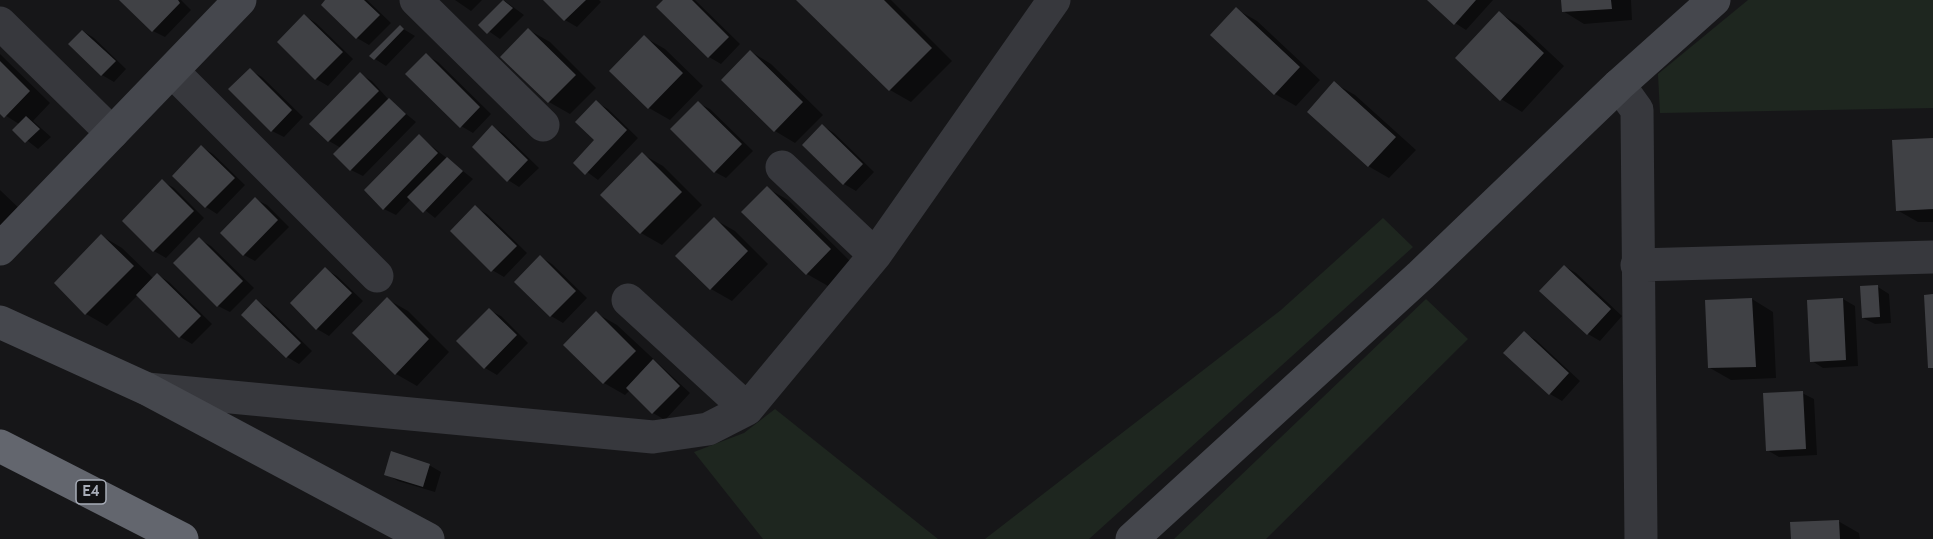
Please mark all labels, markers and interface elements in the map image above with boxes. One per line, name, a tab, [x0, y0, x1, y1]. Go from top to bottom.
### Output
road number: E4	[76, 480, 106, 504]

